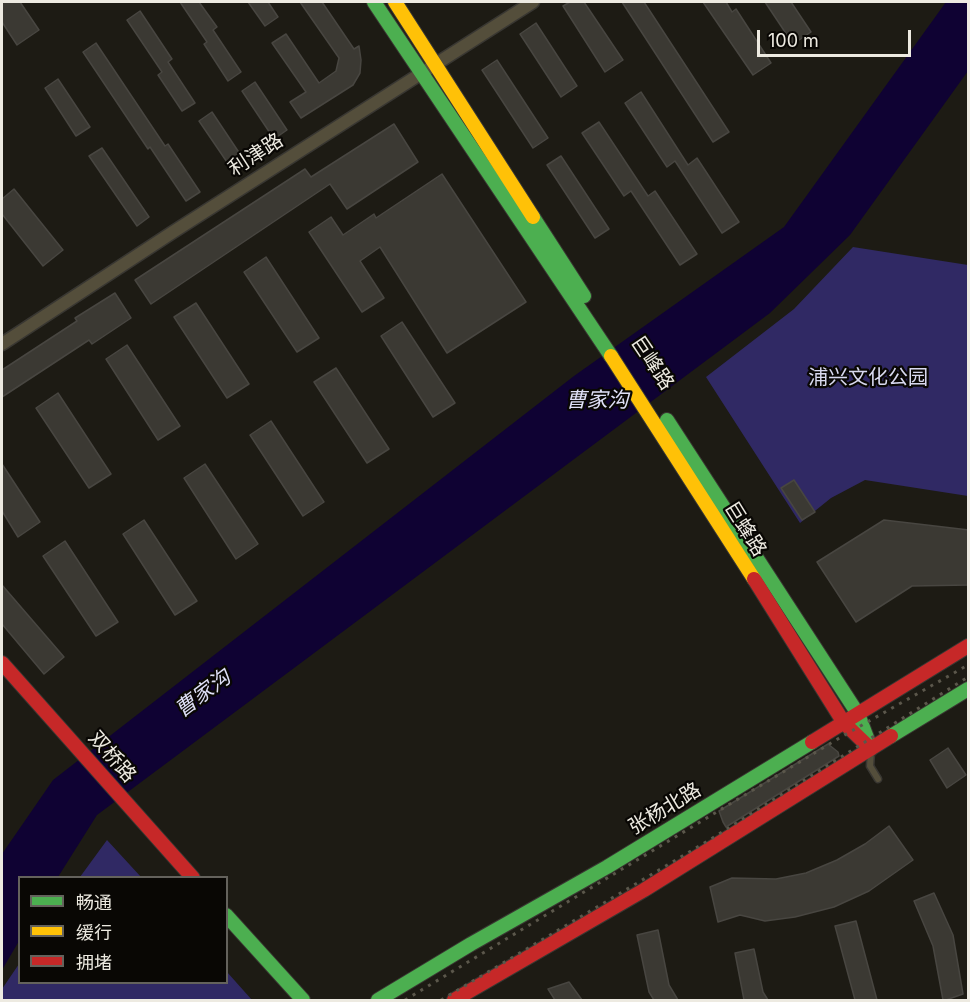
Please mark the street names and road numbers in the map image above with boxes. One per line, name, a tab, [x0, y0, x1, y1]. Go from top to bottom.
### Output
street label: 利津路	[224, 129, 288, 181]
street label: 巨峰路	[625, 331, 679, 395]
street label: 巨蜂路	[719, 497, 771, 561]
street label: 双桥路	[83, 726, 141, 788]
street label: 张杨北路	[625, 778, 705, 840]

